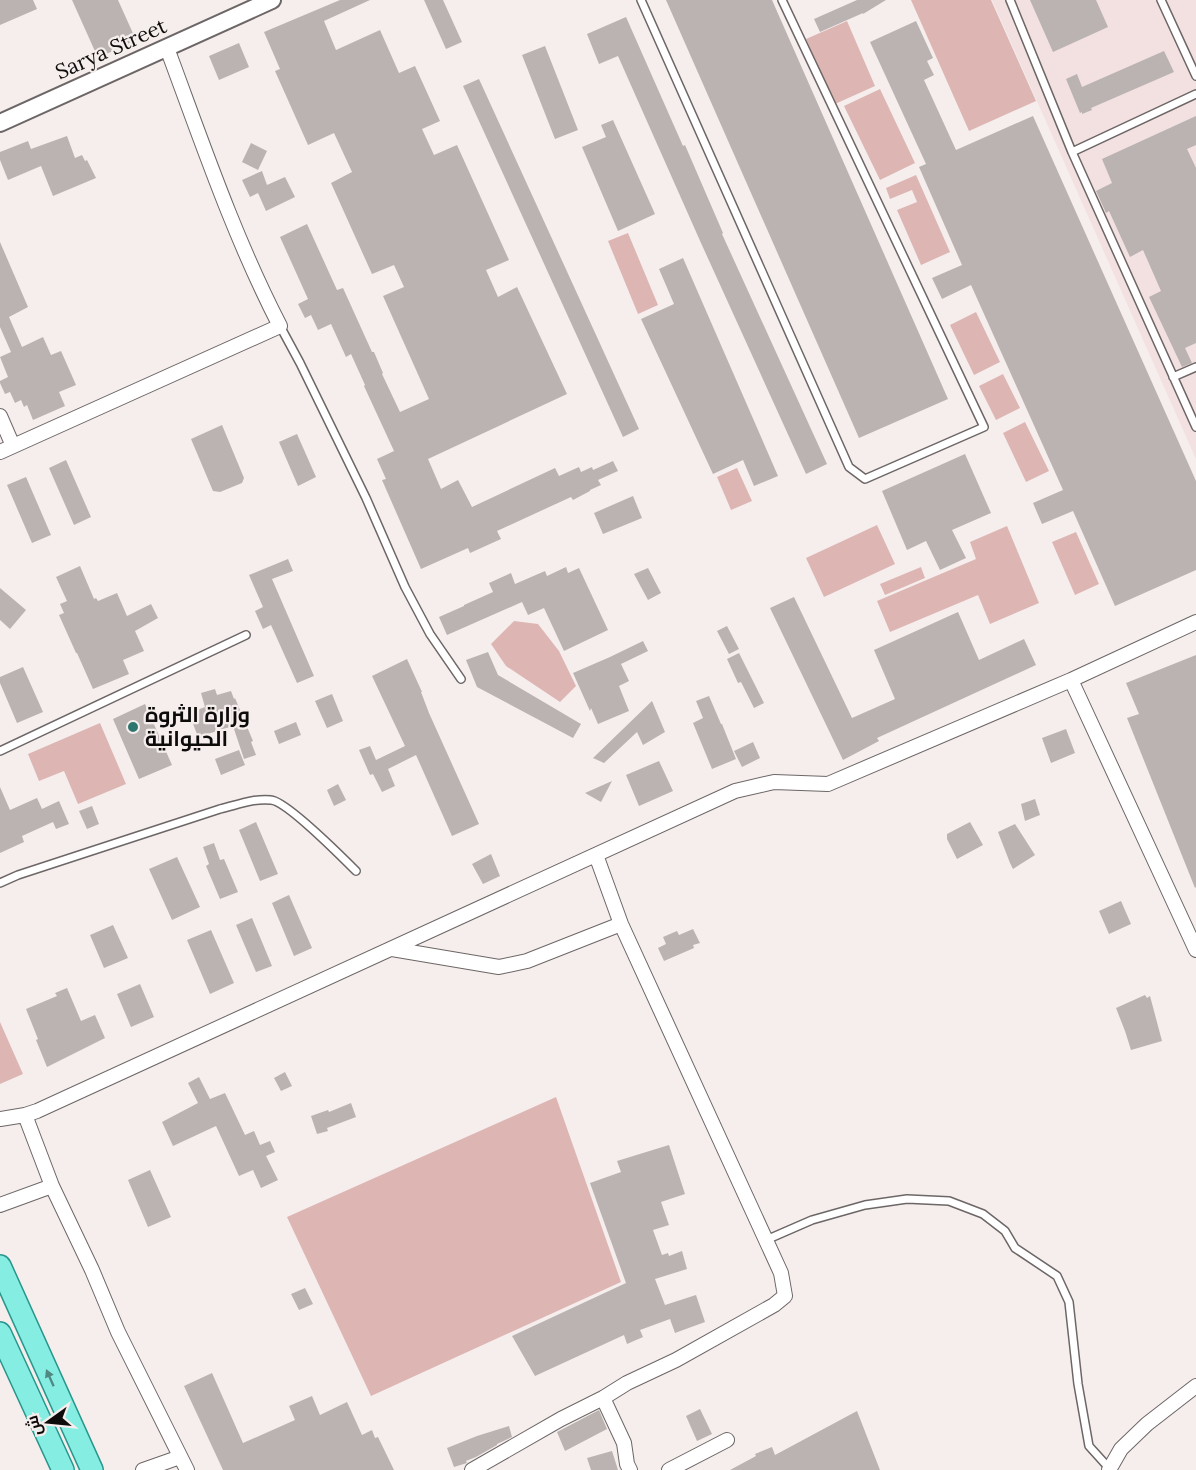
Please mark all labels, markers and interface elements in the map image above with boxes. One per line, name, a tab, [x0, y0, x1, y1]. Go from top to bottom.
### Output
street label: Sarya Street	[51, 12, 172, 85]
place label: وزارة الثروة الحيوانية	[145, 701, 250, 752]
marker: وزارة الثروة الحيوانية	[126, 720, 140, 734]
one-way arrow	[46, 1370, 55, 1387]
north arrow	[18, 1392, 78, 1452]
text: ش	[21, 1413, 46, 1438]

